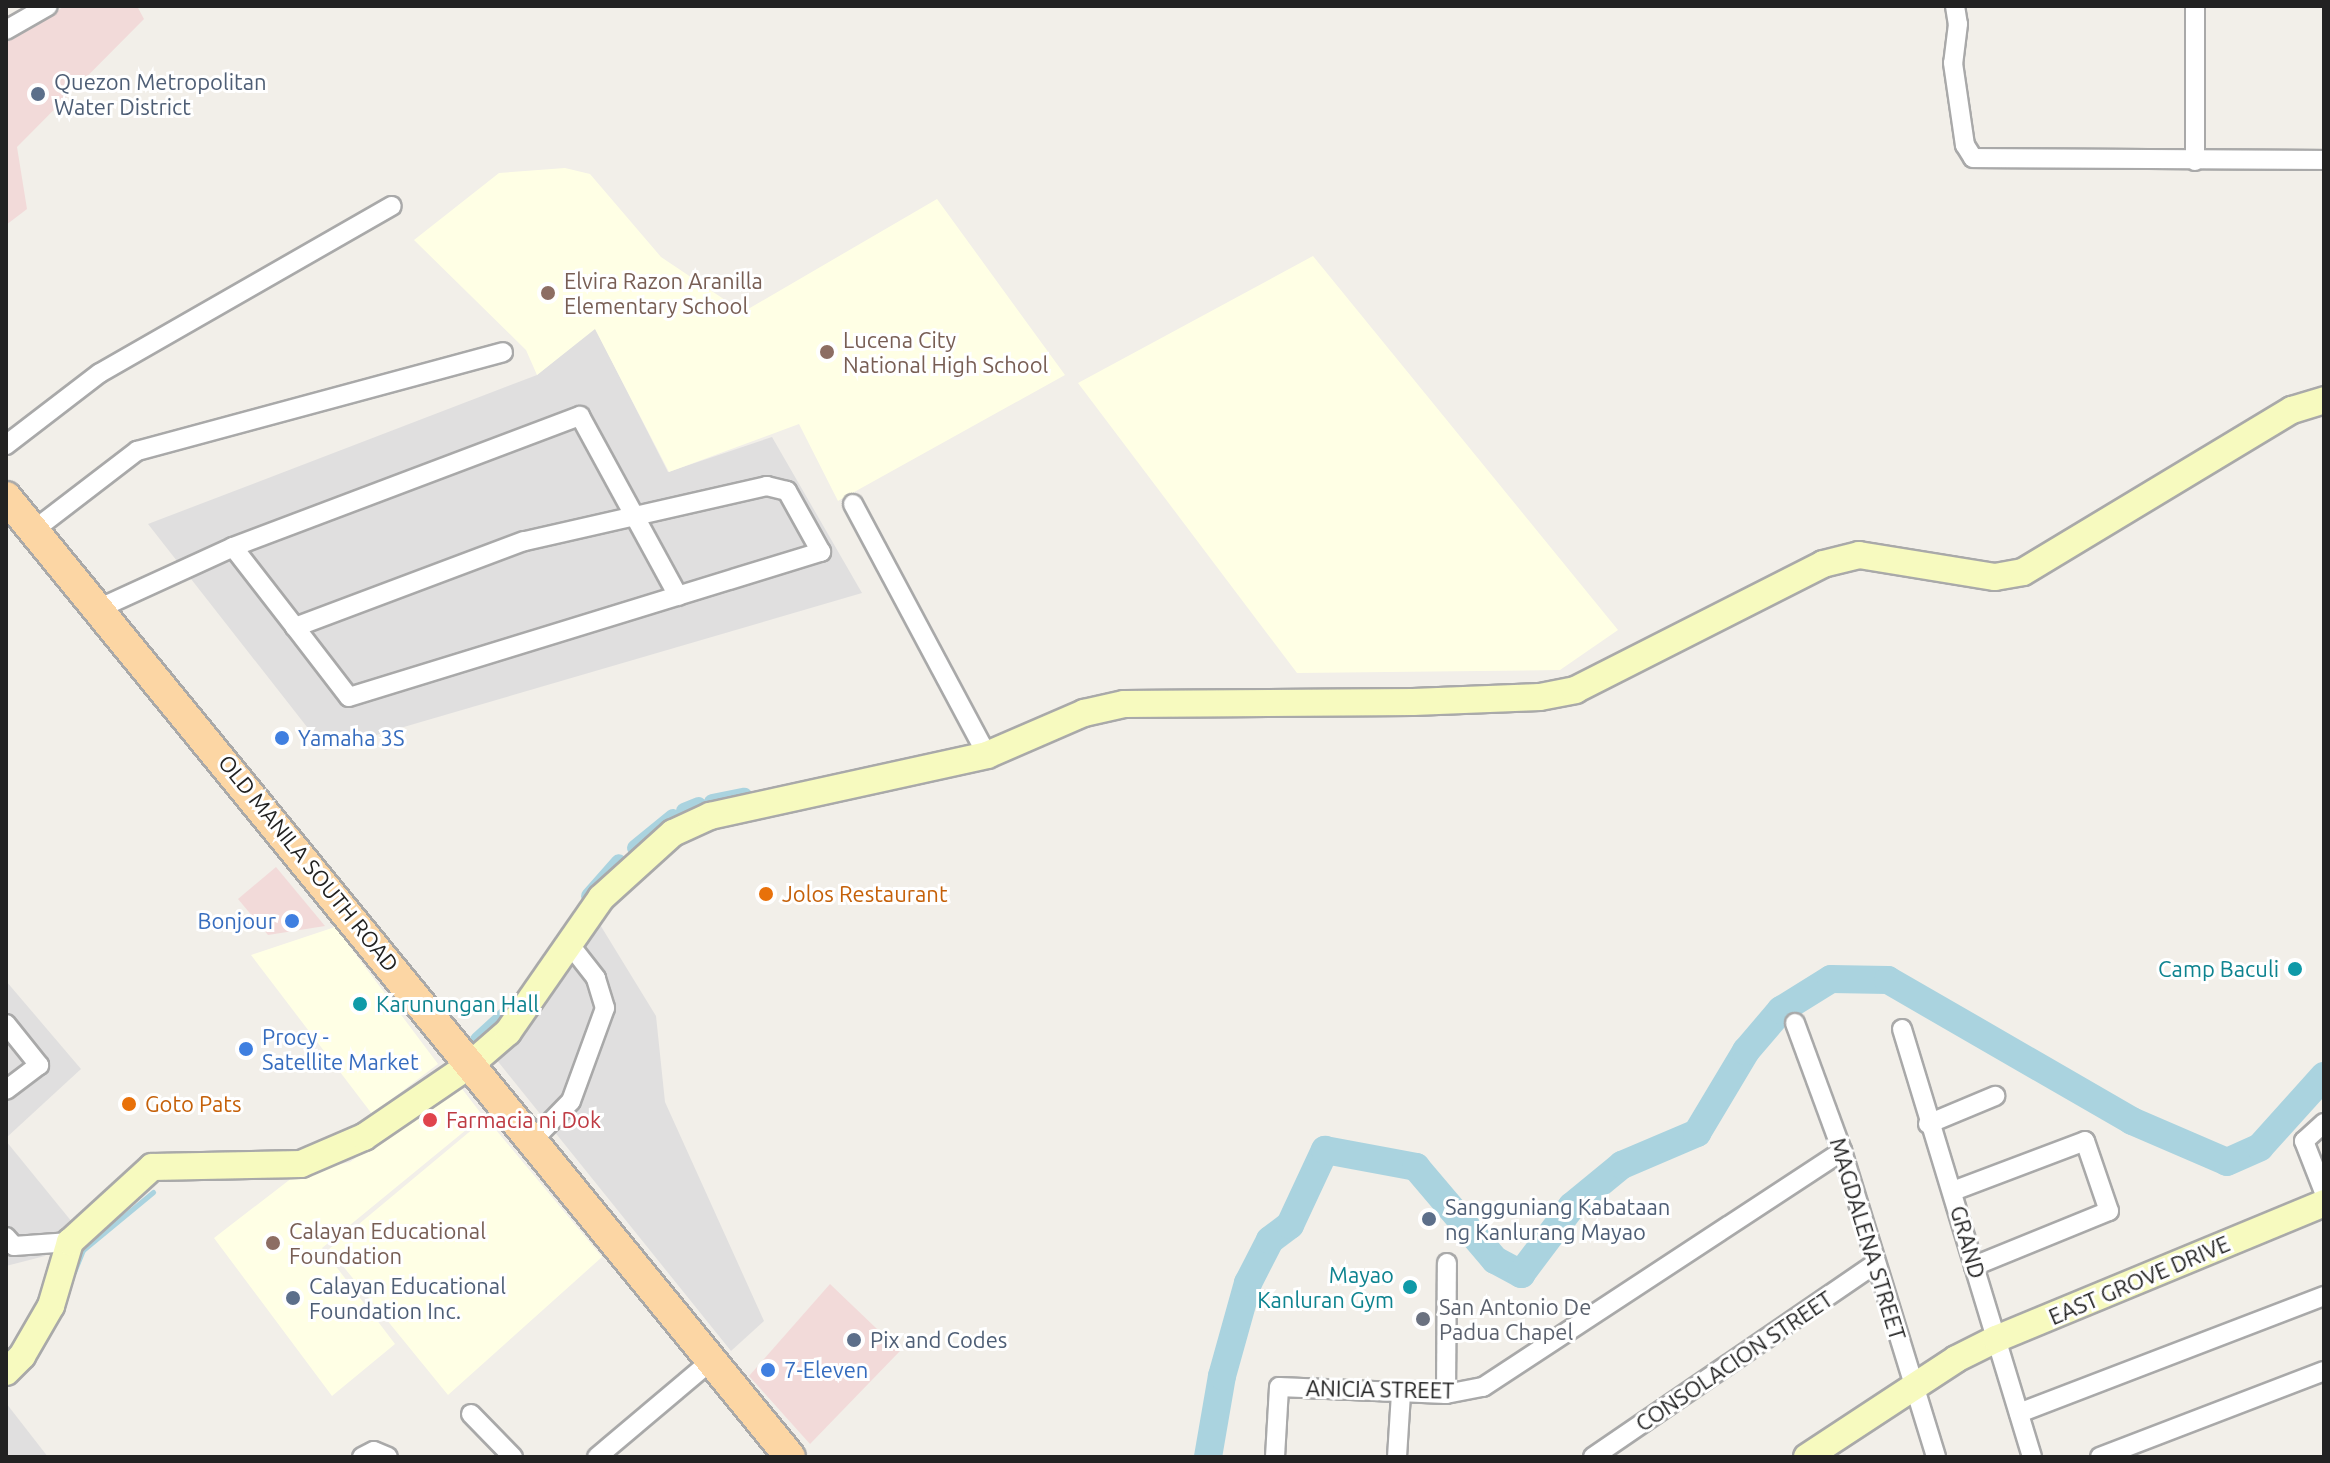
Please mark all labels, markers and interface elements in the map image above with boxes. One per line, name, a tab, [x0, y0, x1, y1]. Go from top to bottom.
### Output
place label: Quezon Metropolitan Water District	[54, 68, 267, 120]
marker: Quezon Metropolitan Water District	[29, 85, 47, 103]
place label: Elvira Razon Aranilla Elementary School	[564, 267, 763, 318]
marker: Elvira Razon Aranilla Elementary School	[539, 284, 557, 302]
place label: Lucena City National High School	[843, 326, 1048, 378]
marker: Lucena City National High School	[818, 343, 836, 361]
place label: Yamaha 3S	[298, 725, 404, 751]
marker: Yamaha 3S	[273, 729, 291, 747]
street label: OLD MANILA SOUTH ROAD	[213, 749, 405, 977]
place label: Jolos Restaurant	[782, 881, 948, 907]
marker: Jolos Restaurant	[757, 885, 775, 903]
place label: Bonjour	[197, 908, 276, 934]
marker: Bonjour	[283, 912, 301, 930]
place label: Camp Baculi	[2158, 956, 2279, 982]
marker: Camp Baculi	[2286, 960, 2304, 978]
place label: Karunungan Hall	[376, 991, 539, 1017]
marker: Karunungan Hall	[351, 995, 369, 1013]
place label: Procy - Satellite Market	[262, 1023, 419, 1074]
marker: Procy - Satellite Market	[237, 1040, 255, 1058]
place label: Goto Pats	[145, 1091, 241, 1117]
marker: Goto Pats	[120, 1095, 138, 1113]
place label: Farmacia ni Dok	[446, 1107, 601, 1133]
marker: Farmacia ni Dok	[421, 1111, 439, 1129]
street label: MAGDALENA STREET	[1825, 1135, 1911, 1343]
place label: Sangguniang Kabataan ng Kanlurang Mayao	[1445, 1193, 1670, 1244]
street label: GRAND	[1945, 1203, 1991, 1281]
marker: Sangguniang Kabataan ng Kanlurang Mayao	[1420, 1210, 1438, 1228]
place label: Calayan Educational Foundation	[289, 1217, 486, 1268]
street label: EAST GROVE DRIVE	[2045, 1230, 2233, 1330]
marker: Calayan Educational Foundation	[264, 1234, 282, 1252]
place label: Mayao Kanluran Gym	[1257, 1261, 1394, 1312]
place label: Calayan Educational Foundation Inc.	[309, 1272, 506, 1324]
marker: Mayao Kanluran Gym	[1401, 1278, 1419, 1296]
street label: CONSOLACION STREET	[1631, 1285, 1837, 1437]
marker: Calayan Educational Foundation Inc.	[284, 1289, 302, 1307]
place label: San Antonio De Padua Chapel	[1439, 1293, 1591, 1344]
marker: San Antonio De Padua Chapel	[1414, 1310, 1432, 1328]
place label: Pix and Codes	[870, 1327, 1007, 1353]
marker: Pix and Codes	[845, 1331, 863, 1349]
place label: 7-Eleven	[784, 1357, 868, 1383]
marker: 7-Eleven	[759, 1361, 777, 1379]
street label: ANICIA STREET	[1306, 1375, 1454, 1403]

